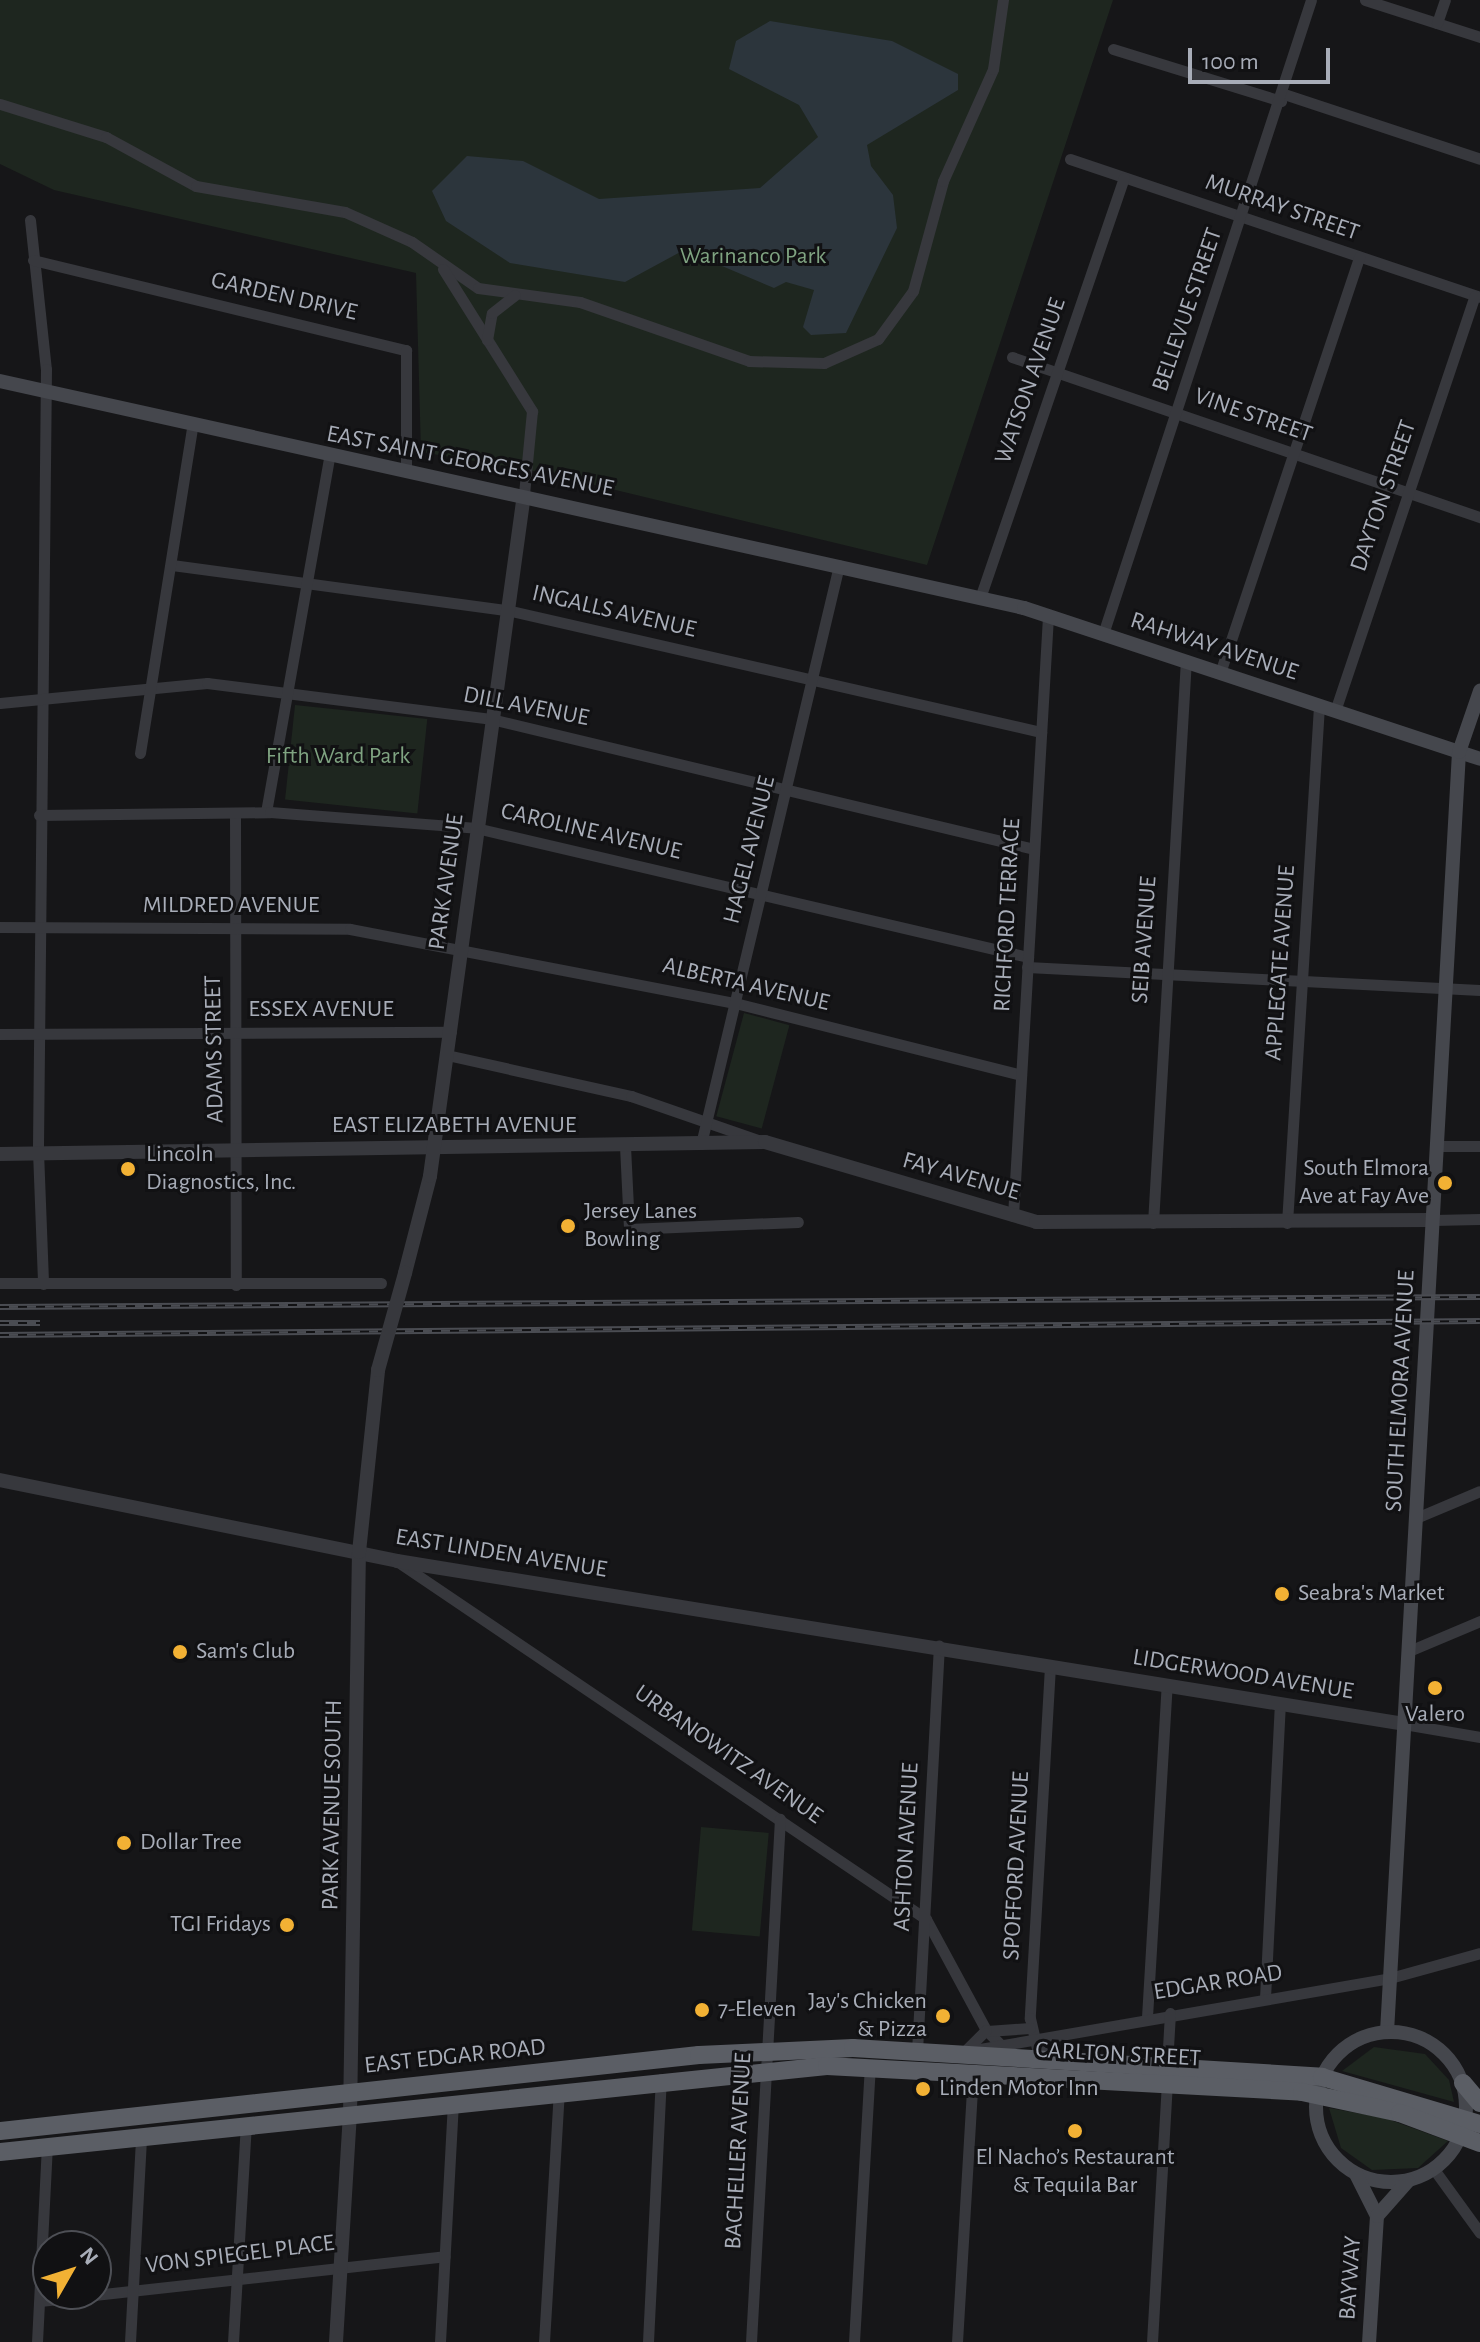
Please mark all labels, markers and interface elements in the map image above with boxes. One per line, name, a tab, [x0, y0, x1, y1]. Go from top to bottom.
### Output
scale bar	[1192, 32, 1334, 82]
text: 100 m	[1202, 50, 1259, 74]
street label: MURRAY STREET	[1201, 168, 1363, 248]
street label: BELLEVUE STREET	[1147, 224, 1229, 396]
park label: Warinanco Park	[680, 243, 826, 271]
street label: GARDEN DRIVE	[208, 266, 360, 328]
street label: WATSON AVENUE	[989, 294, 1073, 468]
street label: VINE STREET	[1190, 382, 1316, 450]
street label: DAYTON STREET	[1345, 417, 1423, 575]
street label: EAST SAINT GEORGES AVENUE	[324, 420, 616, 504]
street label: INGALLS AVENUE	[529, 579, 699, 645]
street label: RAHWAY AVENUE	[1126, 606, 1302, 688]
street label: DILL AVENUE	[461, 681, 591, 733]
park label: Fifth Ward Park	[266, 743, 410, 771]
street label: HAGEL AVENUE	[718, 773, 782, 927]
street label: CAROLINE AVENUE	[498, 797, 684, 867]
street label: PARK AVENUE	[423, 812, 471, 952]
street label: RICHFORD TERRACE	[989, 817, 1027, 1013]
street label: APPLEGATE AVENUE	[1260, 864, 1302, 1062]
street label: SEIB AVENUE	[1126, 875, 1164, 1005]
street label: MILDRED AVENUE	[143, 892, 319, 920]
street label: ALBERTA AVENUE	[660, 952, 832, 1018]
street label: ADAMS STREET	[199, 975, 231, 1123]
street label: ESSEX AVENUE	[248, 996, 394, 1024]
street label: EAST ELIZABETH AVENUE	[332, 1112, 576, 1140]
place label: Lincoln Diagnostics, Inc.	[146, 1141, 296, 1197]
street label: FAY AVENUE	[899, 1147, 1023, 1207]
place label: South Elmora Ave at Fay Ave	[1299, 1155, 1429, 1211]
marker: Lincoln Diagnostics, Inc.	[117, 1158, 139, 1180]
marker: South Elmora Ave at Fay Ave	[1436, 1174, 1454, 1192]
place label: Jersey Lanes Bowling	[584, 1198, 697, 1254]
marker: Jersey Lanes Bowling	[559, 1217, 577, 1235]
street label: SOUTH ELMORA AVENUE	[1380, 1269, 1422, 1513]
street label: EAST LINDEN AVENUE	[393, 1523, 609, 1585]
place label: Seabra's Market	[1298, 1580, 1444, 1608]
marker: Seabra's Market	[1273, 1585, 1291, 1603]
place label: Sam's Club	[196, 1638, 295, 1666]
marker: Sam's Club	[171, 1643, 189, 1661]
street label: LIDGERWOOD AVENUE	[1131, 1643, 1355, 1707]
street label: URBANOWITZ AVENUE	[628, 1679, 828, 1831]
marker: Valero	[1426, 1679, 1444, 1697]
street label: PARK AVENUE SOUTH	[317, 1699, 349, 1911]
place label: Valero	[1405, 1701, 1465, 1729]
street label: ASHTON AVENUE	[888, 1762, 926, 1932]
street label: SPOFFORD AVENUE	[998, 1771, 1036, 1961]
place label: Dollar Tree	[140, 1829, 242, 1857]
marker: Dollar Tree	[115, 1834, 133, 1852]
place label: TGI Fridays	[170, 1911, 271, 1939]
marker: TGI Fridays	[278, 1916, 296, 1934]
street label: EDGAR ROAD	[1152, 1959, 1284, 2007]
place label: Jay's Chicken & Pizza	[808, 1988, 927, 2044]
place label: 7-Eleven	[718, 1996, 796, 2024]
marker: 7-Eleven	[693, 2001, 711, 2019]
marker: Jay's Chicken & Pizza	[934, 2007, 952, 2025]
street label: EAST EDGAR ROAD	[363, 2033, 547, 2081]
street label: CARLTON STREET	[1034, 2036, 1202, 2074]
street label: BACHELLER AVENUE	[719, 2052, 759, 2250]
place label: Linden Motor Inn	[939, 2075, 1099, 2103]
marker: Linden Motor Inn	[914, 2080, 932, 2098]
marker: El Nacho’s Restaurant & Tequila Bar	[1066, 2122, 1084, 2140]
place label: El Nacho’s Restaurant & Tequila Bar	[976, 2144, 1174, 2200]
street label: VON SPIEGEL PLACE	[144, 2229, 336, 2281]
north arrow	[32, 2230, 112, 2310]
street label: BAYWAY	[1334, 2235, 1368, 2321]
text: N	[76, 2243, 102, 2269]

